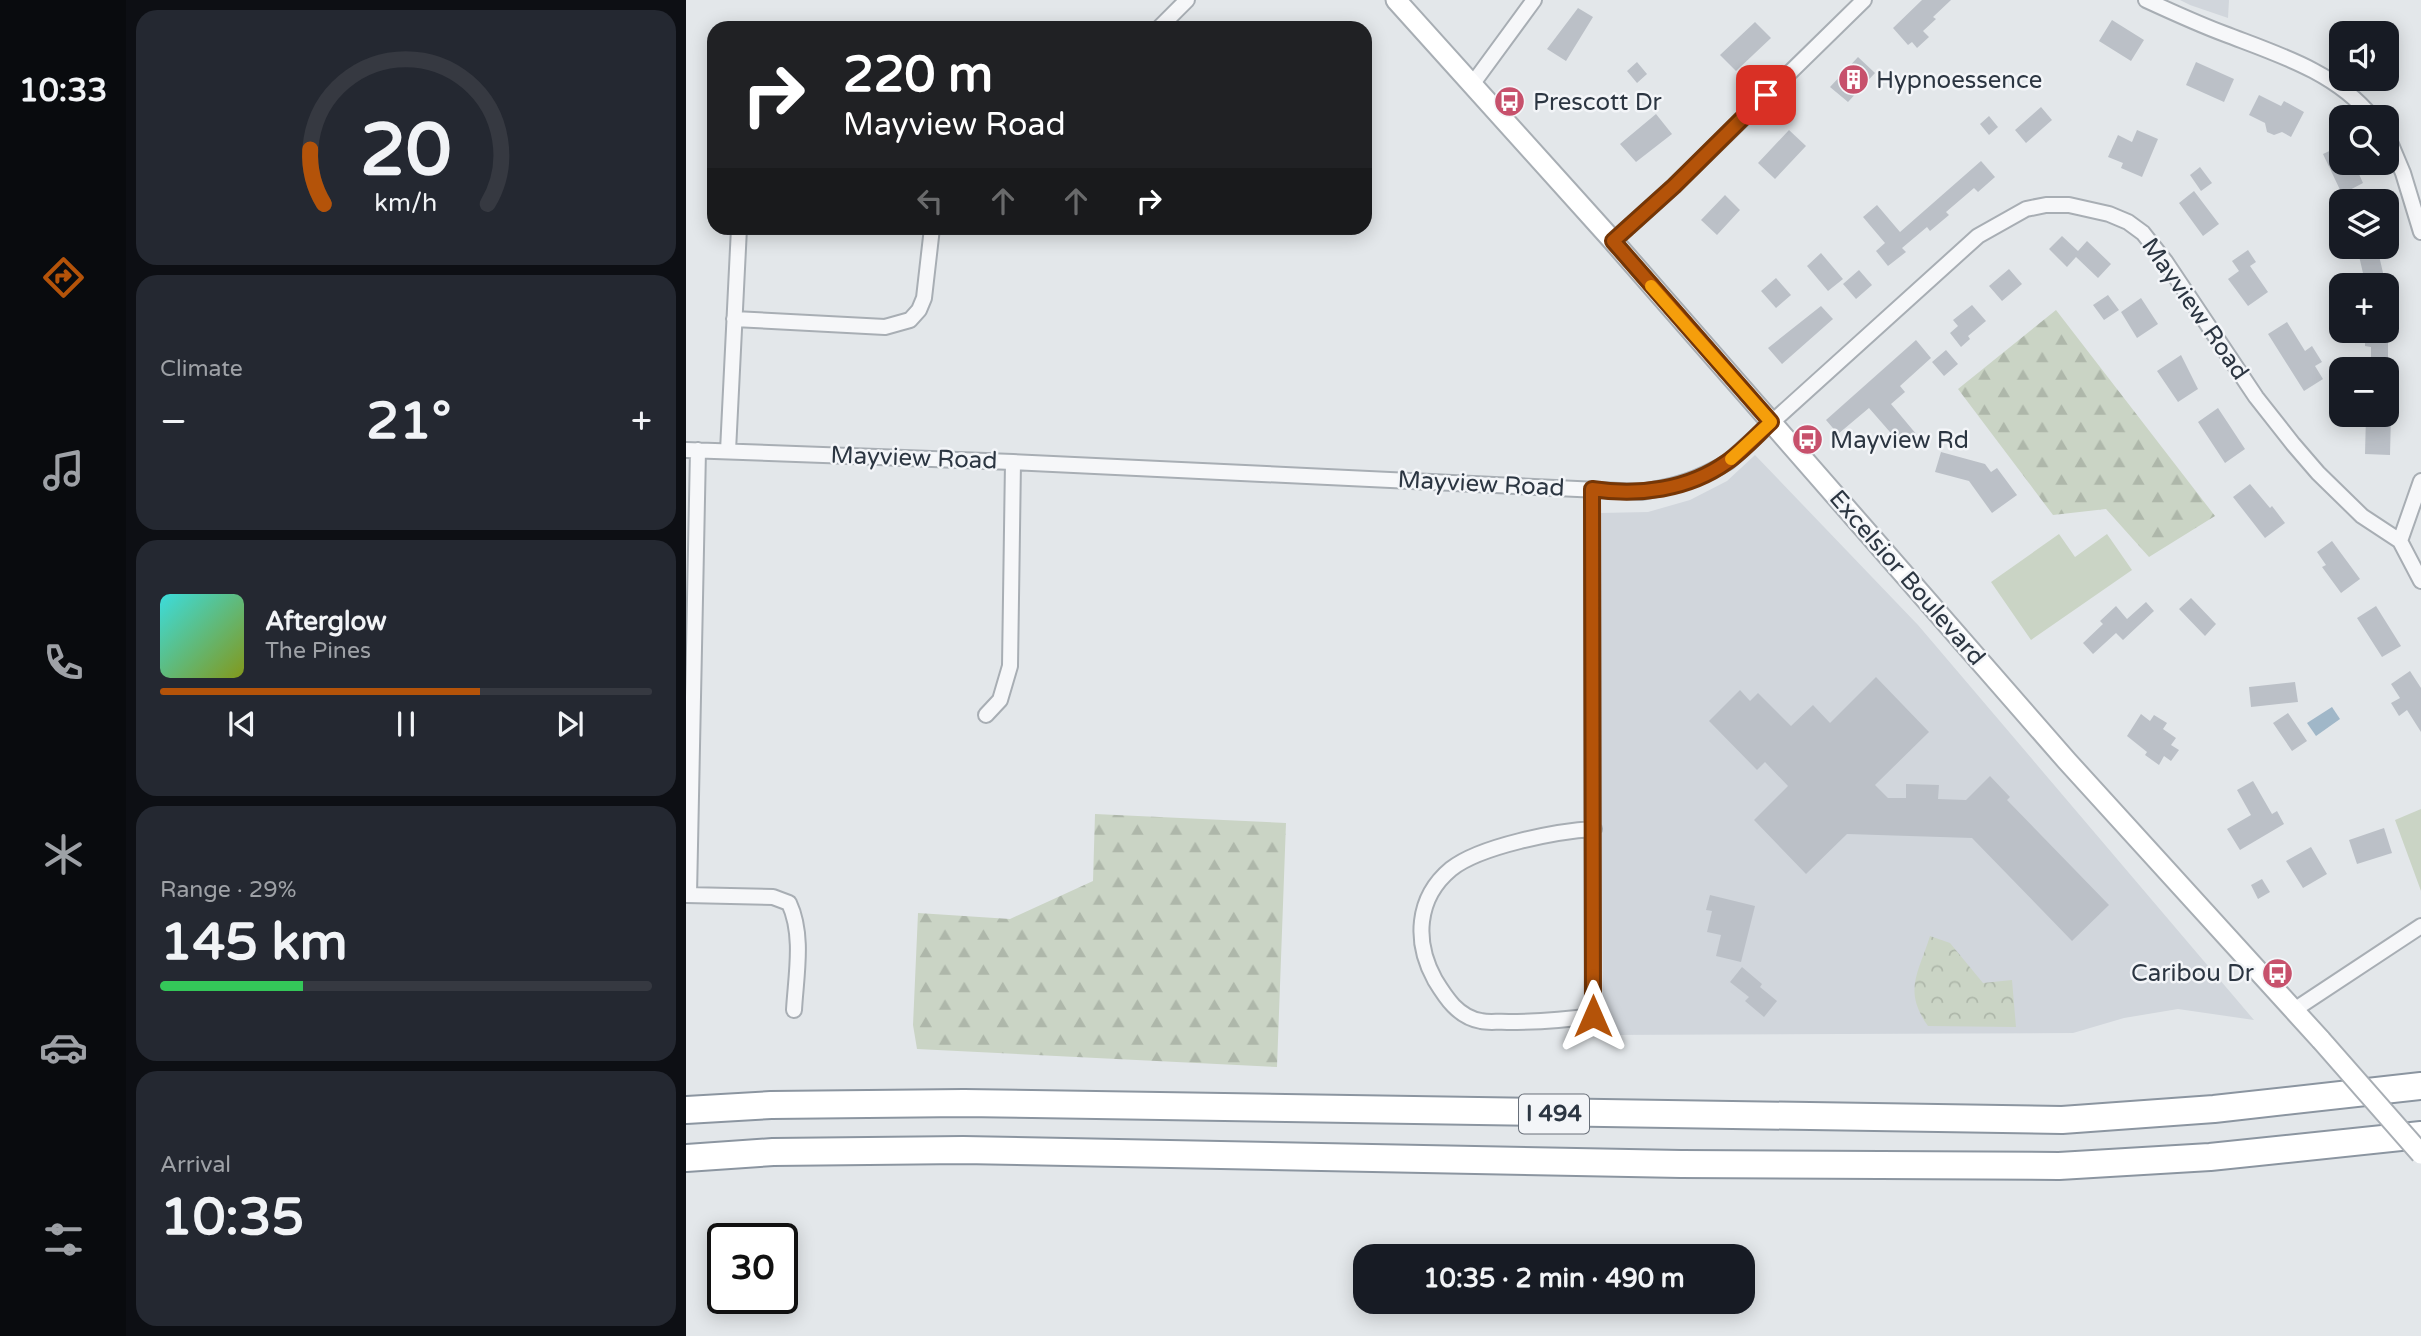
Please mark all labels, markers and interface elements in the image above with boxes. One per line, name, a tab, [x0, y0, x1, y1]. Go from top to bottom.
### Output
map controls	[2329, 21, 2399, 427]
button: sound	[2329, 21, 2399, 91]
text: 220 m	[843, 46, 993, 105]
icon: right	[728, 49, 819, 140]
building icon: Hypnoessence	[1836, 63, 1870, 97]
pin	[1736, 65, 1796, 125]
place label: Hypnoessence	[1876, 66, 2042, 95]
text: 10:33	[19, 72, 107, 110]
icon: arrive	[1747, 76, 1785, 114]
bus stop icon: Prescott Dr	[1493, 85, 1527, 119]
place label: Prescott Dr	[1533, 88, 1662, 117]
button: search	[2329, 105, 2399, 175]
text: Mayview Road	[843, 106, 1066, 144]
text: 20	[360, 107, 452, 195]
icon: left	[911, 182, 949, 220]
icon: ahead	[984, 182, 1022, 220]
icon: ahead	[1057, 182, 1095, 220]
icon: right	[1130, 182, 1168, 220]
text: km/h	[375, 187, 437, 217]
button: layers	[2329, 189, 2399, 259]
street label: Mayview Road	[2135, 232, 2255, 386]
icon: directions	[39, 253, 88, 302]
button: +	[2329, 273, 2399, 343]
text: Climate	[160, 355, 243, 383]
button: −	[2329, 357, 2399, 427]
text: 21°	[366, 390, 451, 453]
text: −	[160, 399, 187, 445]
text: +	[631, 399, 652, 445]
bus stop icon: Mayview Rd	[1790, 423, 1824, 457]
place label: Mayview Rd	[1830, 426, 1969, 455]
street label: Mayview Road	[830, 441, 998, 475]
icon: music	[39, 446, 88, 495]
street label: Mayview Road	[1397, 465, 1565, 503]
street label: Excelsior Boulevard	[1823, 484, 1991, 672]
text: Afterglow	[265, 606, 387, 637]
text: The Pines	[265, 637, 371, 665]
icon: phone	[39, 638, 88, 687]
icon: previous	[223, 705, 261, 743]
icon: pause	[387, 705, 425, 743]
icon: next	[551, 705, 589, 743]
icon: climate	[39, 830, 88, 879]
text: Range · 29%	[160, 876, 296, 904]
text: 145 km	[160, 911, 348, 974]
bus stop icon: Caribou Dr	[2260, 956, 2294, 990]
place label: Caribou Dr	[2131, 959, 2255, 988]
position arrow	[1556, 979, 1630, 1053]
icon: car	[39, 1023, 88, 1072]
road number: I 494	[1519, 1094, 1589, 1134]
text: Arrival	[160, 1151, 231, 1179]
text: 10:35	[160, 1186, 304, 1249]
icon: filters	[39, 1215, 88, 1264]
speed limit sign: 30	[707, 1223, 798, 1314]
text: 10:35 · 2 min · 490 m	[1423, 1263, 1685, 1294]

